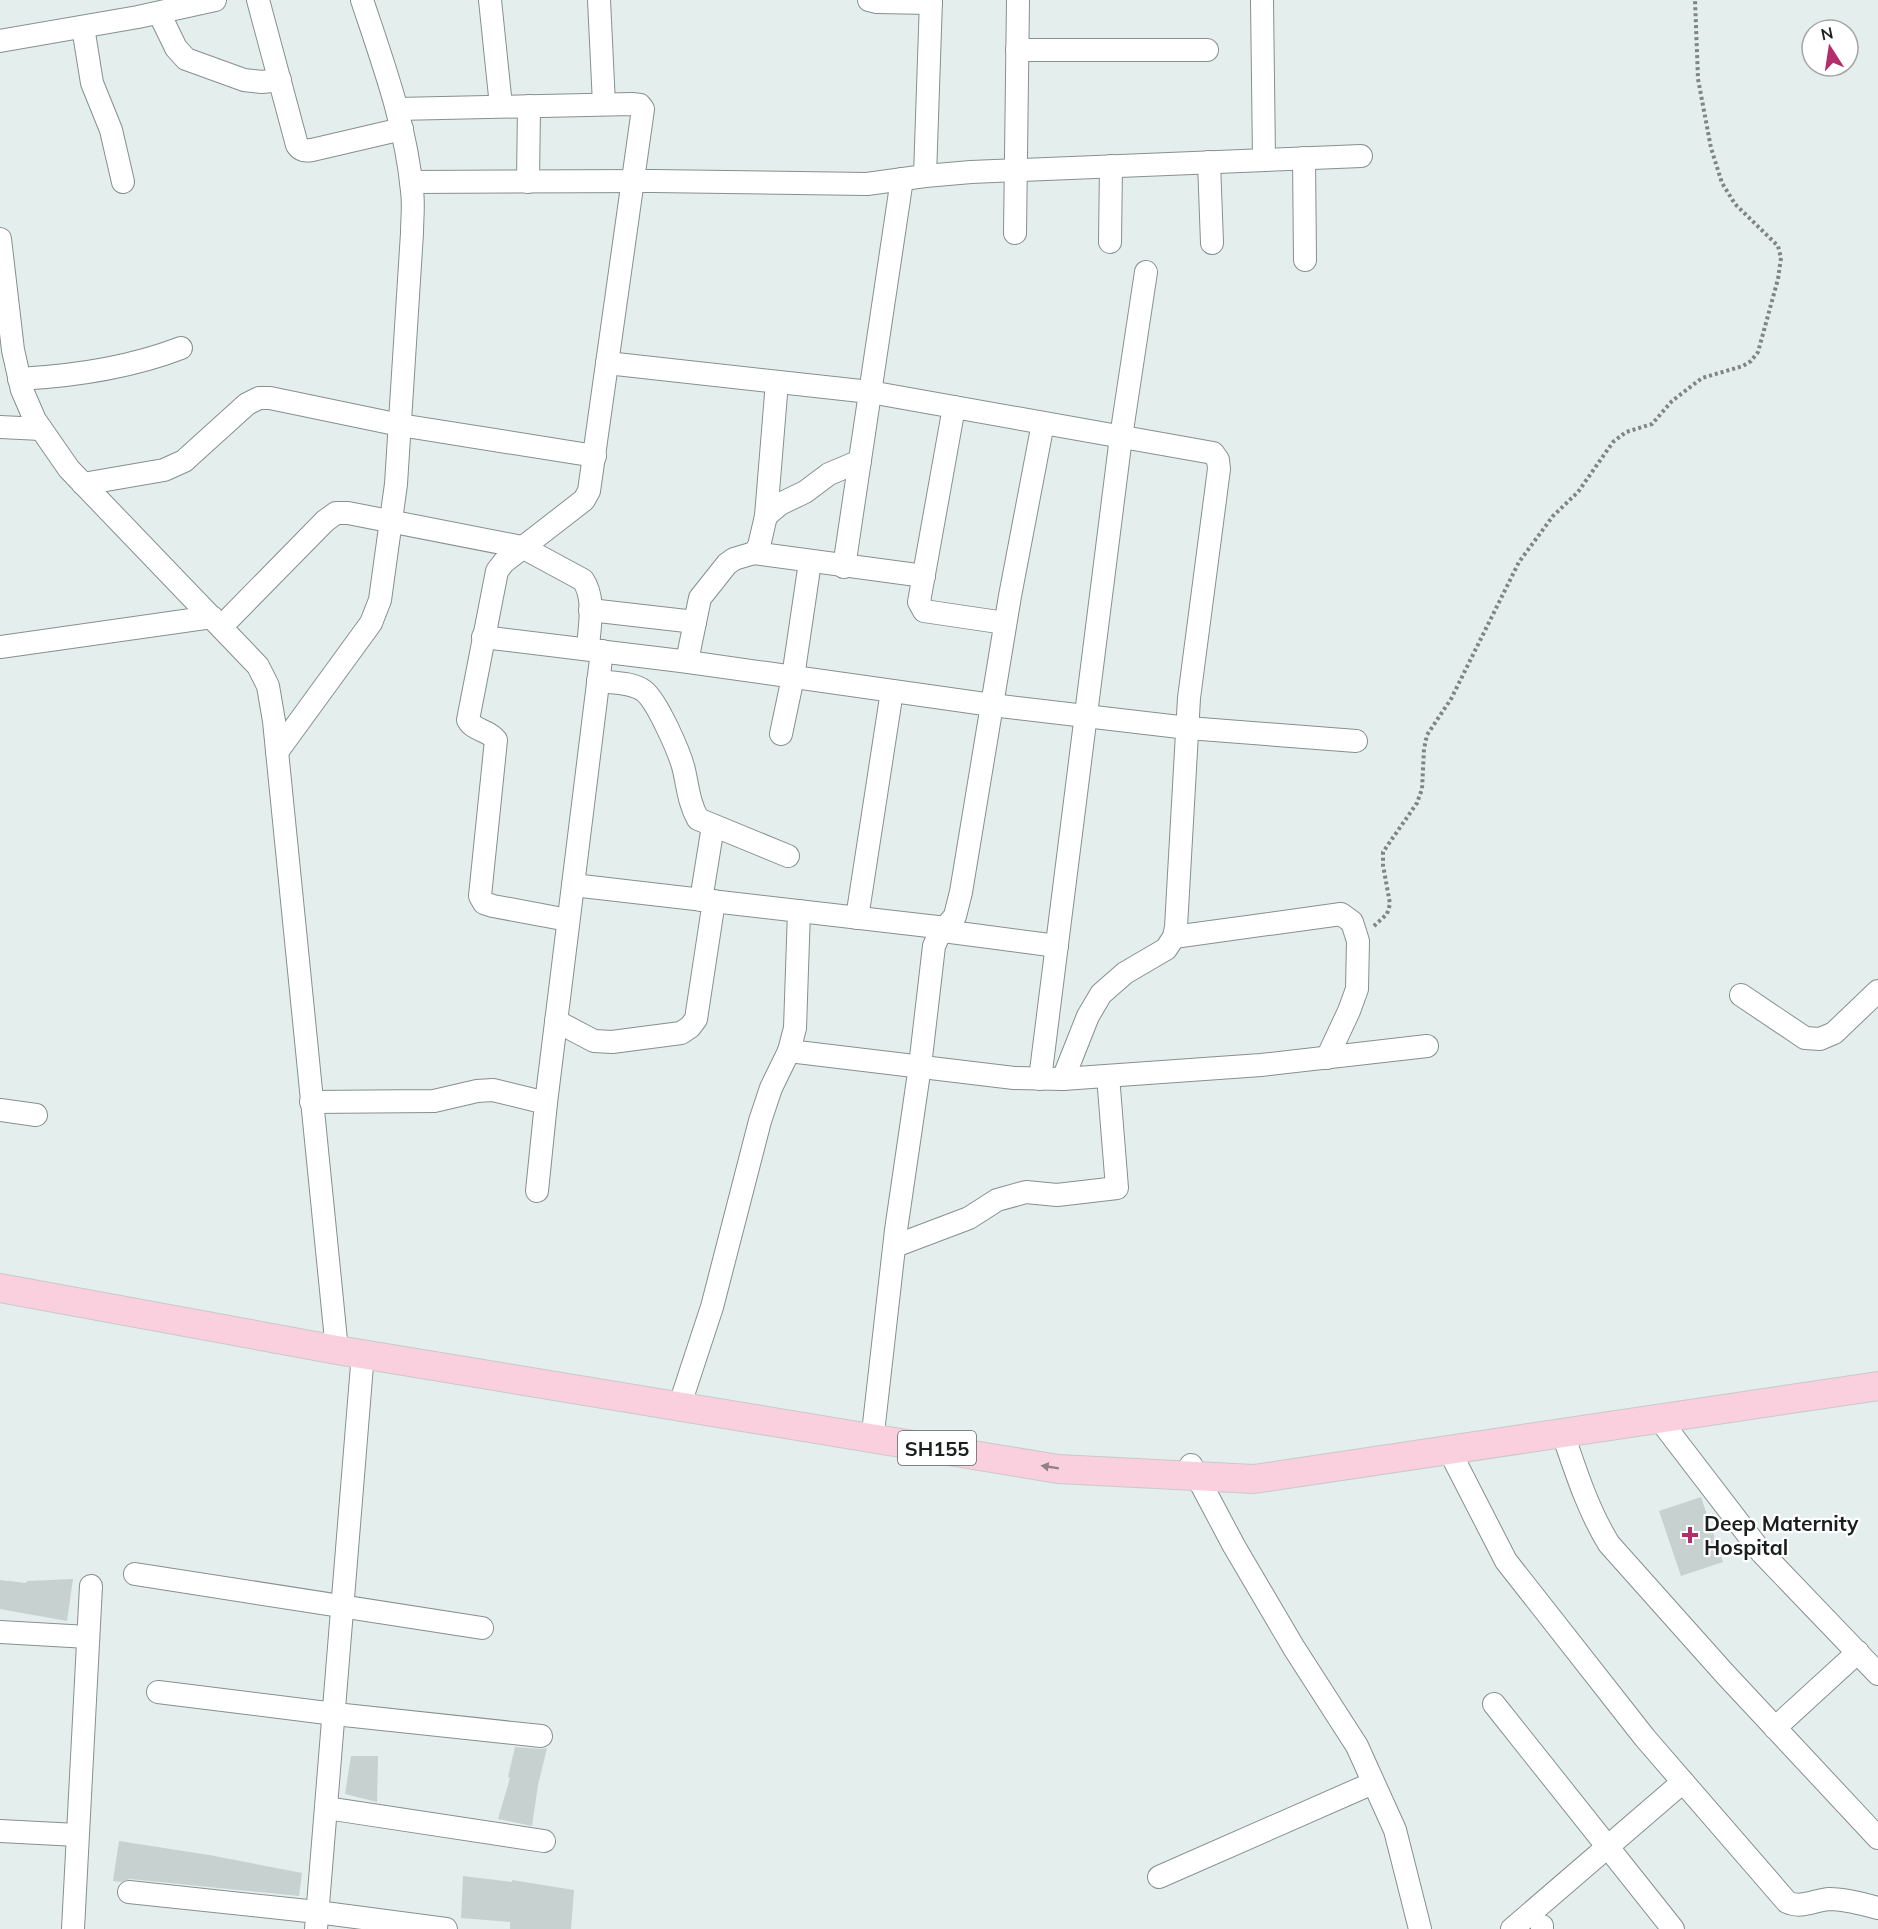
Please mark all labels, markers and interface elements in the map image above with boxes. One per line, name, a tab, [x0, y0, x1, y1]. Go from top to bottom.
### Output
north arrow	[1800, 18, 1860, 78]
text: N	[1819, 22, 1835, 44]
road number: SH155	[898, 1431, 976, 1465]
one-way arrow	[1040, 1463, 1059, 1472]
place label: Deep Maternity Hospital	[1704, 1510, 1859, 1560]
marker: Deep Maternity Hospital	[1681, 1526, 1699, 1544]

